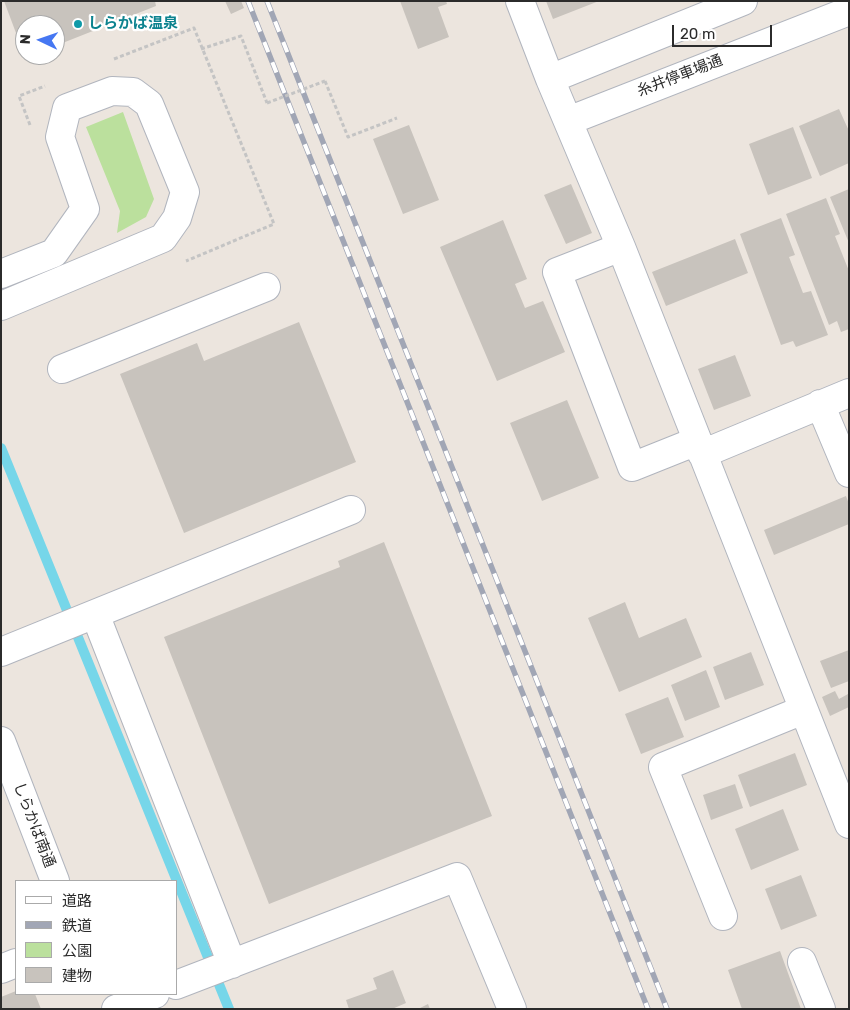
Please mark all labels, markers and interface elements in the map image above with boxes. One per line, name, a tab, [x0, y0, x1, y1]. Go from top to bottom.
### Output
north arrow	[15, 15, 65, 65]
place label: しらかば温泉	[88, 15, 178, 33]
scale bar	[675, 15, 775, 47]
marker: しらかば温泉	[72, 18, 84, 30]
text: 20 m	[680, 25, 715, 43]
text: N	[17, 34, 34, 45]
street label: 糸井停車場通	[635, 51, 725, 101]
street label: しらかば南通	[9, 780, 59, 870]
legend	[15, 880, 178, 995]
text: 道路	[62, 892, 92, 910]
text: 鉄道	[62, 917, 92, 935]
text: 公園	[62, 942, 92, 960]
text: 建物	[62, 967, 92, 985]

